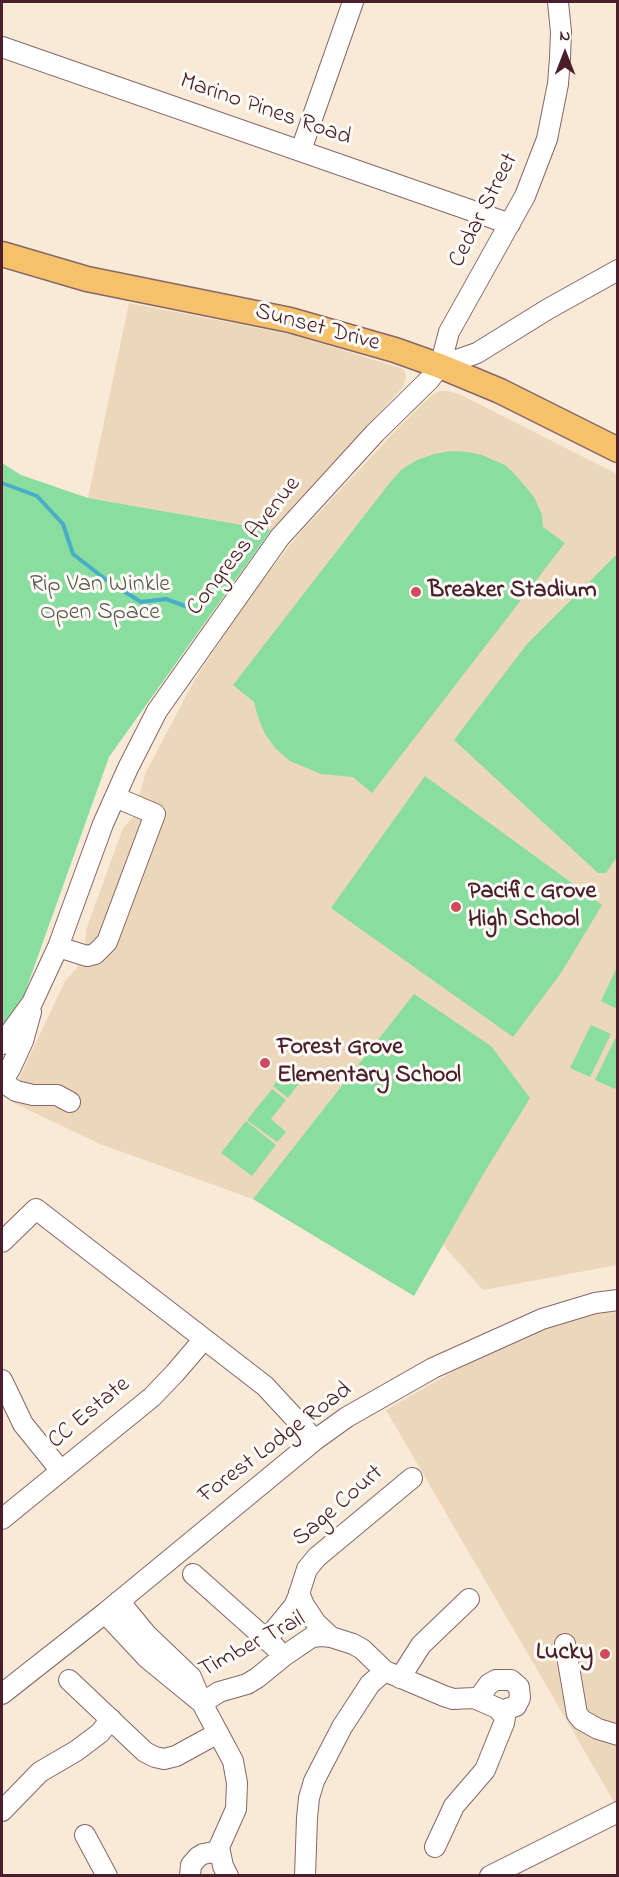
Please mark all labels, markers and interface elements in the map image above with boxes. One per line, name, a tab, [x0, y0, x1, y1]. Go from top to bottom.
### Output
north arrow	[535, 24, 595, 84]
text: N	[560, 24, 570, 48]
street label: Marino Pines Road	[176, 68, 354, 154]
street label: Cedar Street	[444, 149, 526, 273]
street label: Sunset Drive	[251, 299, 383, 359]
street label: Congress Avenue	[182, 472, 308, 622]
park label: Rip Van Winkle Open Space	[30, 572, 170, 628]
place label: Breaker Stadium	[428, 578, 597, 606]
marker: Breaker Stadium	[409, 585, 423, 599]
place label: Pacific Grove High School	[468, 879, 596, 935]
marker: Pacific Grove High School	[449, 900, 463, 914]
place label: Forest Grove Elementary School	[277, 1035, 461, 1091]
marker: Forest Grove Elementary School	[258, 1056, 272, 1070]
street label: CC Estate	[43, 1371, 137, 1457]
street label: Forest Lodge Road	[193, 1377, 359, 1511]
street label: Sage Court	[288, 1460, 390, 1554]
street label: Timber Trail	[195, 1606, 311, 1686]
place label: Lucky	[536, 1640, 593, 1668]
marker: Lucky	[598, 1647, 612, 1661]

